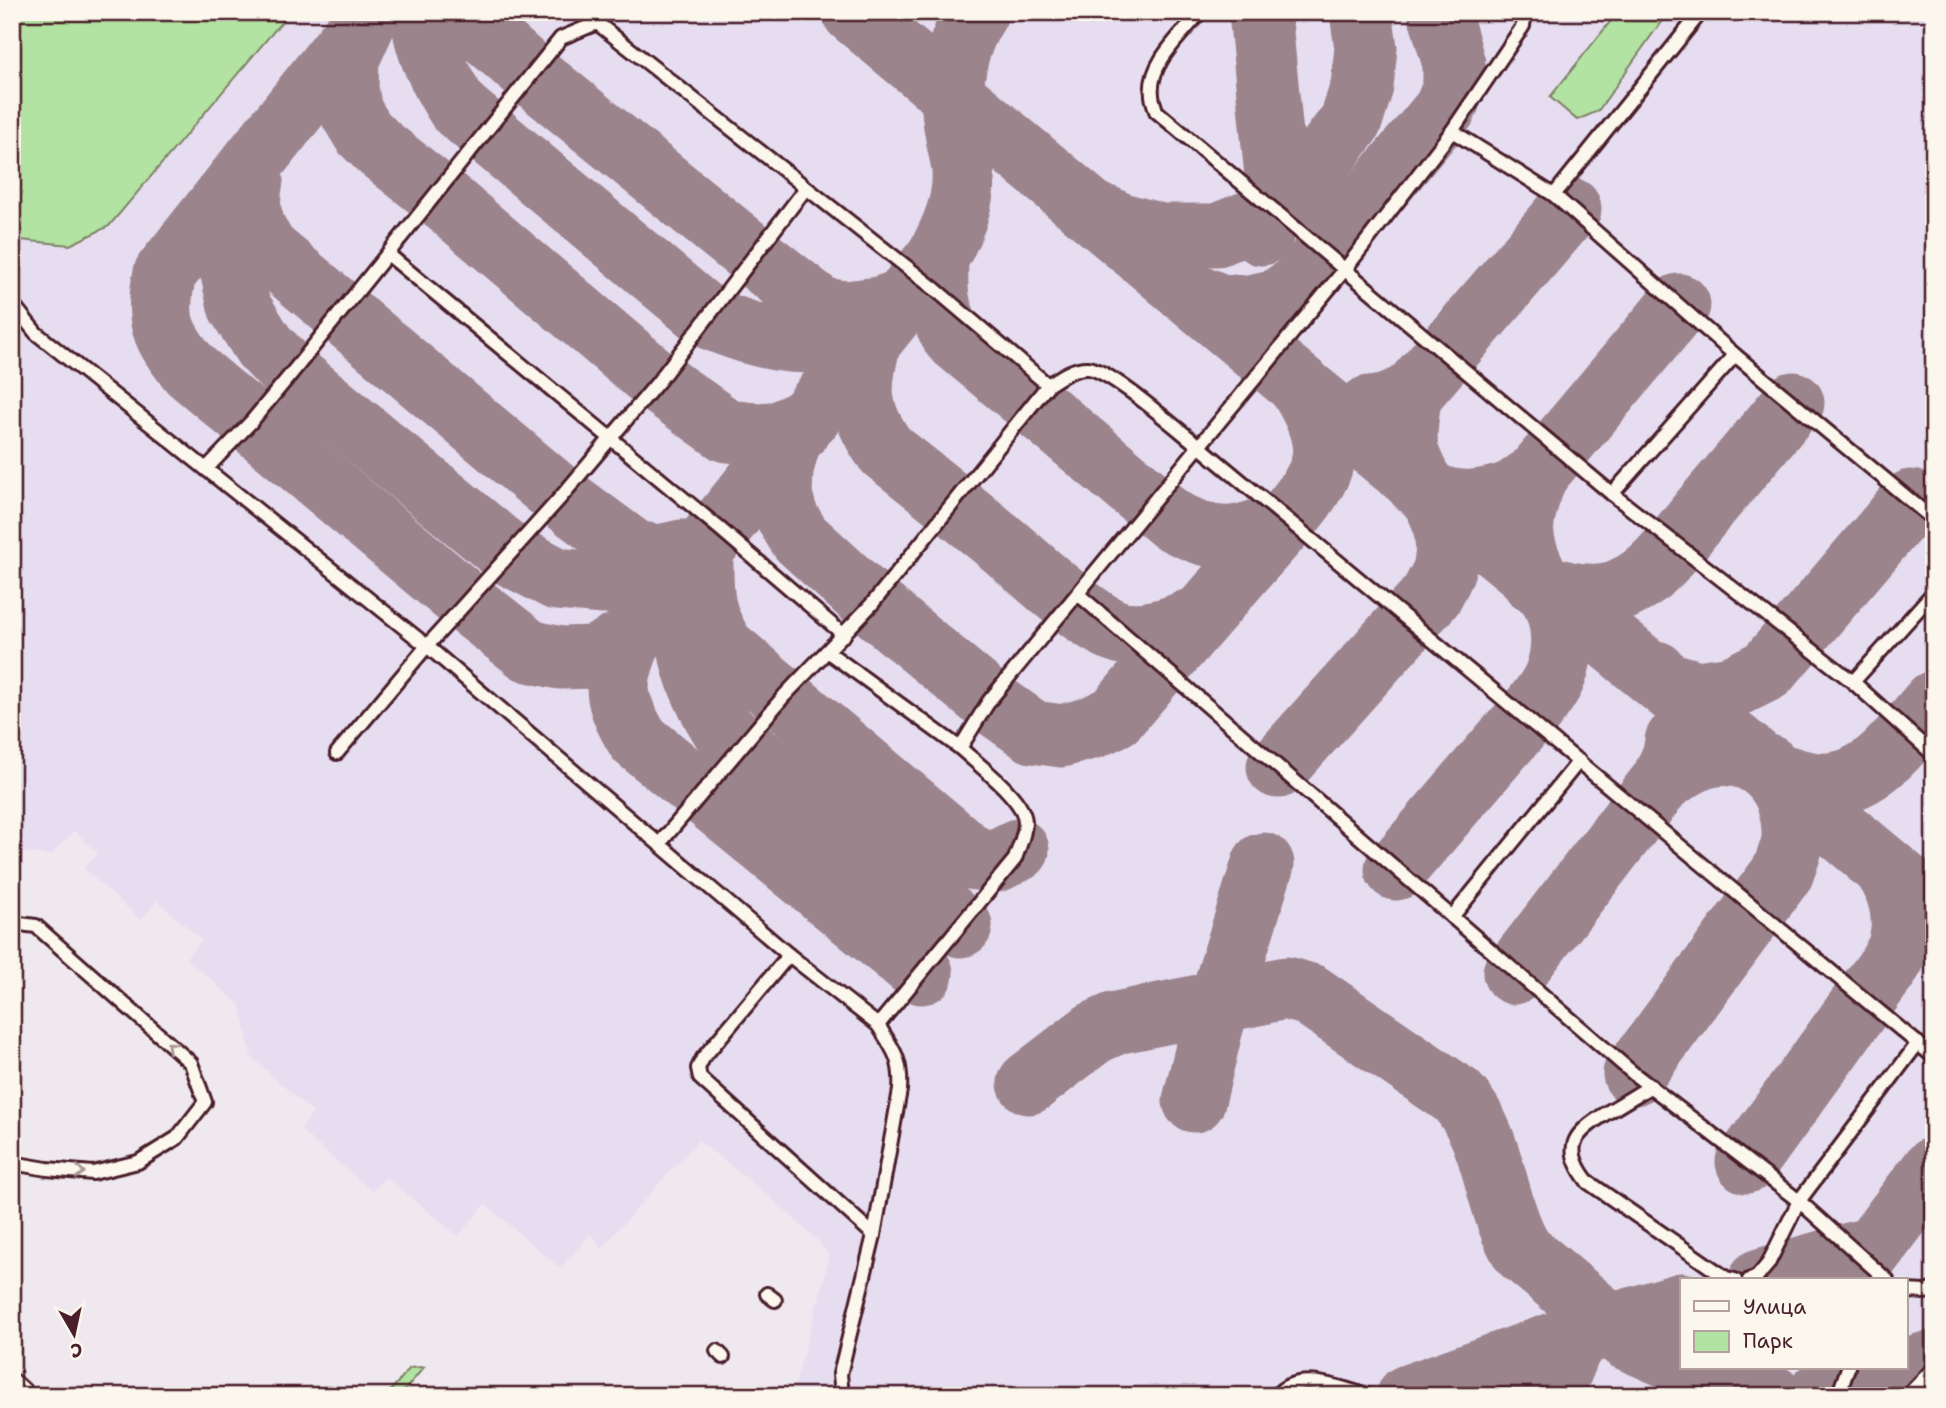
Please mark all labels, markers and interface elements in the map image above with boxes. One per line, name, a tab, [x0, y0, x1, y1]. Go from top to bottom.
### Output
one-way arrow	[166, 1041, 179, 1054]
one-way arrow	[75, 1164, 86, 1179]
legend	[1680, 1278, 1908, 1370]
text: Улица	[1743, 1293, 1806, 1321]
north arrow	[38, 1300, 108, 1370]
text: Парк	[1743, 1327, 1793, 1355]
text: С	[69, 1337, 84, 1364]

